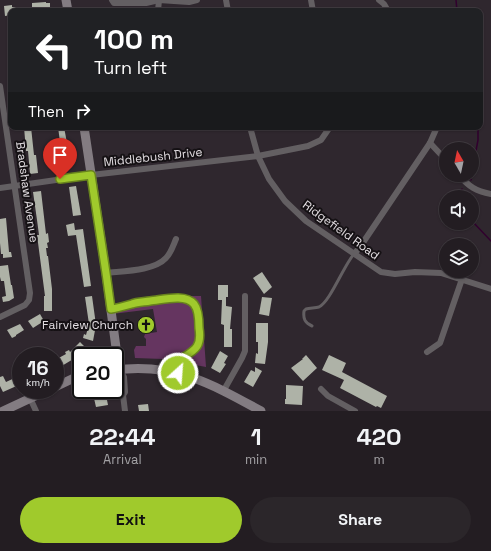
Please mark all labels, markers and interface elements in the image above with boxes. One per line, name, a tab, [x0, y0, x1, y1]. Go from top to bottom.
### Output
text: 100 m	[94, 21, 174, 57]
icon: left	[28, 24, 80, 76]
text: Turn left	[94, 56, 167, 79]
icon: right	[72, 100, 94, 122]
text: Then	[28, 102, 64, 121]
pin	[43, 138, 77, 179]
street label: Bradshaw Avenue	[12, 140, 42, 244]
north arrow	[439, 142, 479, 182]
map controls	[439, 142, 479, 278]
icon: arrive	[49, 144, 71, 166]
street label: Middlebush Drive	[103, 144, 203, 170]
button: sound	[439, 190, 479, 230]
street label: Ridgefield Road	[299, 197, 383, 263]
button: layers	[439, 238, 479, 278]
church icon: Fairview Church	[136, 315, 156, 335]
place label: Fairview Church	[42, 317, 133, 333]
speed limit sign: 20	[72, 347, 124, 399]
position arrow	[157, 352, 199, 394]
text: 16	[27, 355, 49, 381]
text: km/h	[26, 376, 50, 389]
text: 22:44	[89, 421, 156, 452]
text: 1	[251, 421, 261, 452]
text: 420	[357, 421, 402, 452]
text: Arrival	[103, 451, 142, 468]
text: min	[245, 451, 267, 468]
text: m	[374, 451, 385, 468]
button: Exit	[20, 497, 242, 543]
button: Share	[250, 497, 471, 543]

